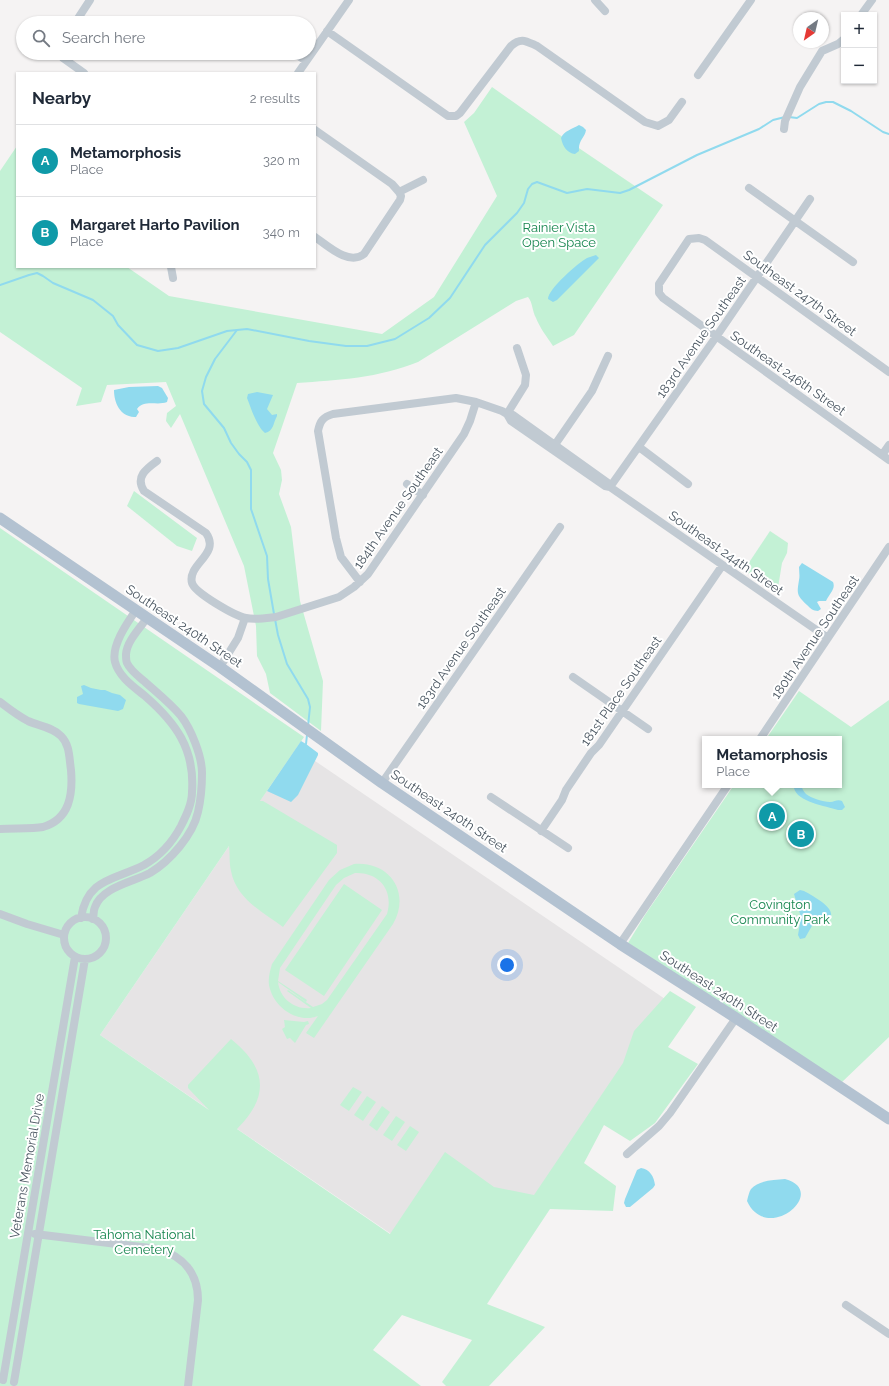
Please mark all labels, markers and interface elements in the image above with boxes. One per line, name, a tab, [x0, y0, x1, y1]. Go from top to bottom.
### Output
north arrow	[793, 12, 829, 48]
map controls	[841, 12, 877, 84]
button: +	[841, 12, 877, 48]
search box	[16, 16, 316, 60]
icon: search	[30, 27, 52, 49]
text: Search here	[62, 29, 145, 47]
button: −	[841, 48, 877, 84]
text: Nearby	[32, 88, 91, 108]
text: 2 results	[250, 91, 300, 106]
text: Metamorphosis	[70, 144, 181, 162]
text: A	[41, 153, 49, 168]
text: 320 m	[263, 153, 300, 168]
text: Place	[70, 162, 103, 177]
text: Margaret Harto Pavilion	[70, 216, 240, 234]
park label: Rainier Vista Open Space	[522, 220, 596, 250]
text: B	[41, 225, 49, 240]
text: 340 m	[263, 225, 300, 240]
text: Place	[70, 234, 103, 249]
street label: Southeast 247th Street	[741, 247, 860, 339]
street label: 183rd Avenue Southeast	[653, 273, 749, 401]
street label: Southeast 246th Street	[728, 328, 849, 419]
street label: 184th Avenue Southeast	[350, 444, 446, 572]
street label: Southeast 244th Street	[666, 508, 787, 599]
street label: 180th Avenue Southeast	[768, 572, 862, 702]
street label: Southeast 240th Street	[123, 581, 246, 671]
street label: 183rd Avenue Southeast	[413, 584, 509, 712]
street label: 181st Place Southeast	[578, 633, 665, 749]
popup	[702, 736, 842, 788]
text: Metamorphosis	[716, 746, 828, 764]
text: Place	[716, 764, 750, 779]
street label: Southeast 240th Street	[388, 766, 511, 856]
pin: A	[759, 801, 785, 831]
pin: B	[788, 819, 814, 849]
park label: Covington Community Park	[730, 897, 830, 927]
street label: Southeast 240th Street	[657, 947, 781, 1035]
your location	[497, 955, 517, 975]
street label: Veterans Memorial Drive	[7, 1092, 47, 1240]
park label: Tahoma National Cemetery	[93, 1227, 195, 1257]

